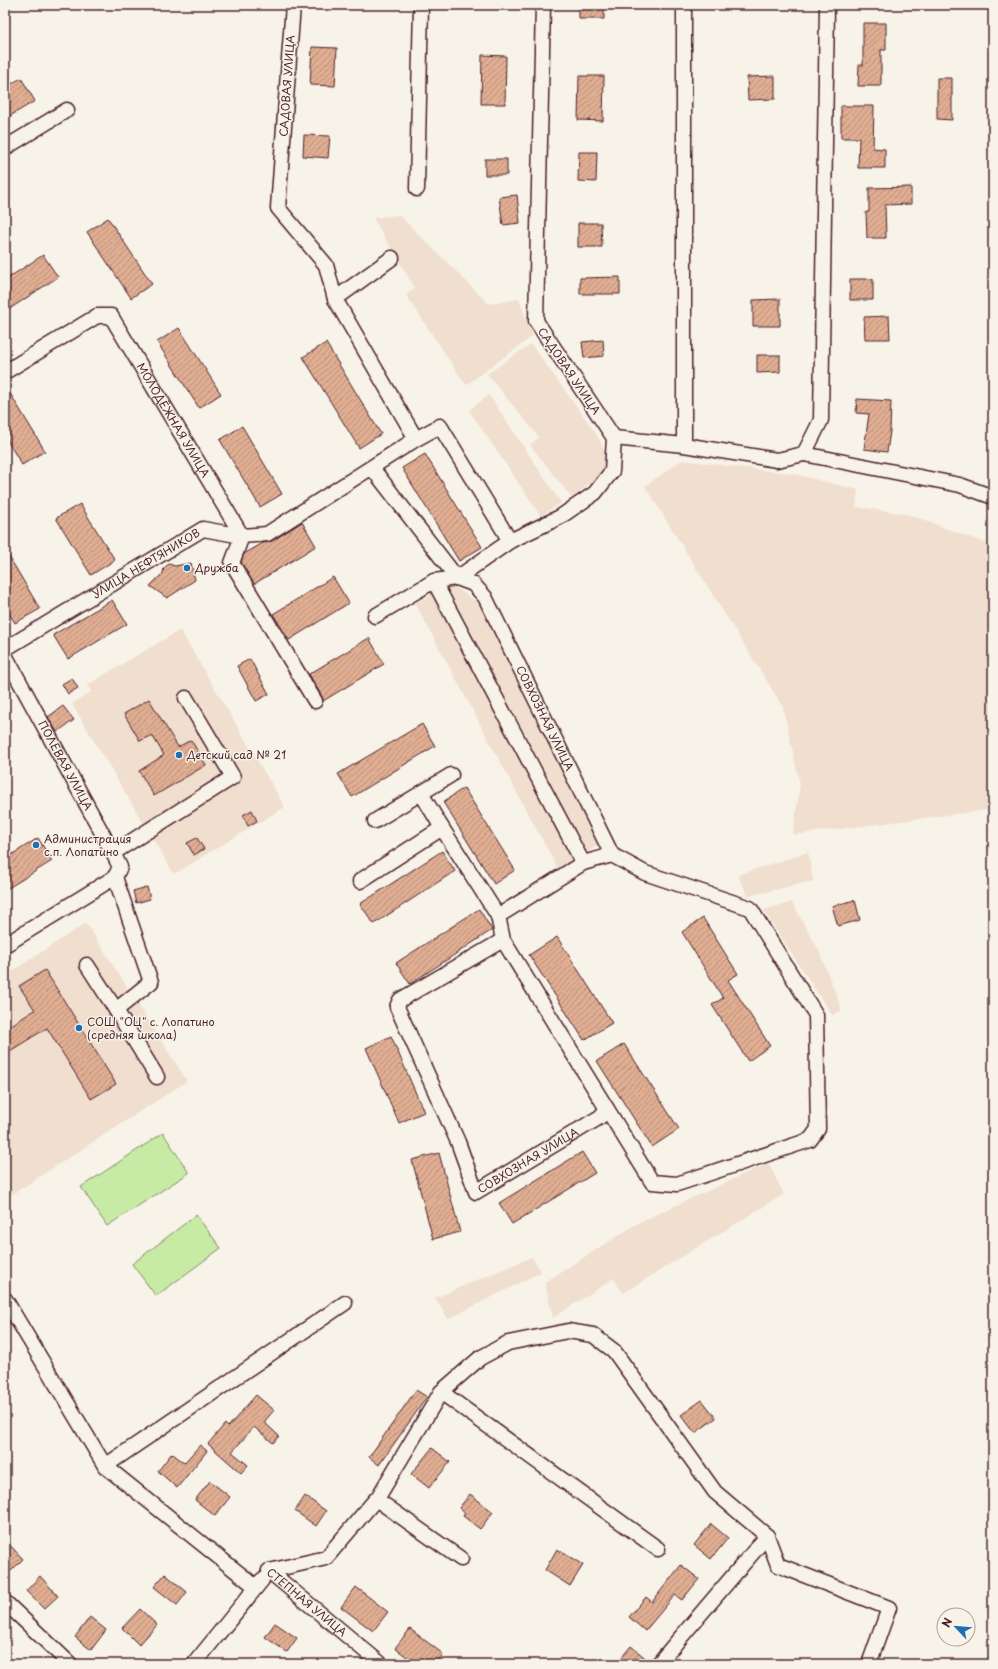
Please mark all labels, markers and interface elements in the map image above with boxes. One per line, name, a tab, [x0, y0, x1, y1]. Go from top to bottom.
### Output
street label: САДОВАЯ УЛИЦА	[274, 34, 299, 137]
street label: САДОВАЯ УЛИЦА	[534, 324, 605, 418]
street label: МОЛОДЁЖНАЯ УЛИЦА	[133, 359, 215, 481]
street label: УЛИЦА НЕФТЯНИКОВ	[89, 524, 203, 602]
place label: Дружба	[194, 559, 239, 576]
marker: Дружба	[182, 563, 192, 573]
street label: СОВХОЗНАЯ УЛИЦА	[512, 663, 579, 774]
street label: ПОЛЕВАЯ УЛИЦА	[34, 717, 97, 814]
place label: Детский сад № 21	[186, 746, 286, 763]
marker: Детский сад № 21	[174, 750, 184, 760]
place label: Администрация с.п. Лопатино	[44, 830, 132, 860]
marker: Администрация с.п. Лопатино	[31, 840, 41, 850]
place label: СОШ "ОЦ" с. Лопатино (средняя школа)	[87, 1013, 215, 1043]
marker: СОШ "ОЦ" с. Лопатино (средняя школа)	[74, 1023, 84, 1033]
street label: СОВХОЗНАЯ УЛИЦА	[474, 1123, 582, 1197]
street label: СТЕПНАЯ УЛИЦА	[263, 1563, 351, 1641]
north arrow	[936, 1607, 976, 1647]
text: N	[937, 1614, 956, 1630]

